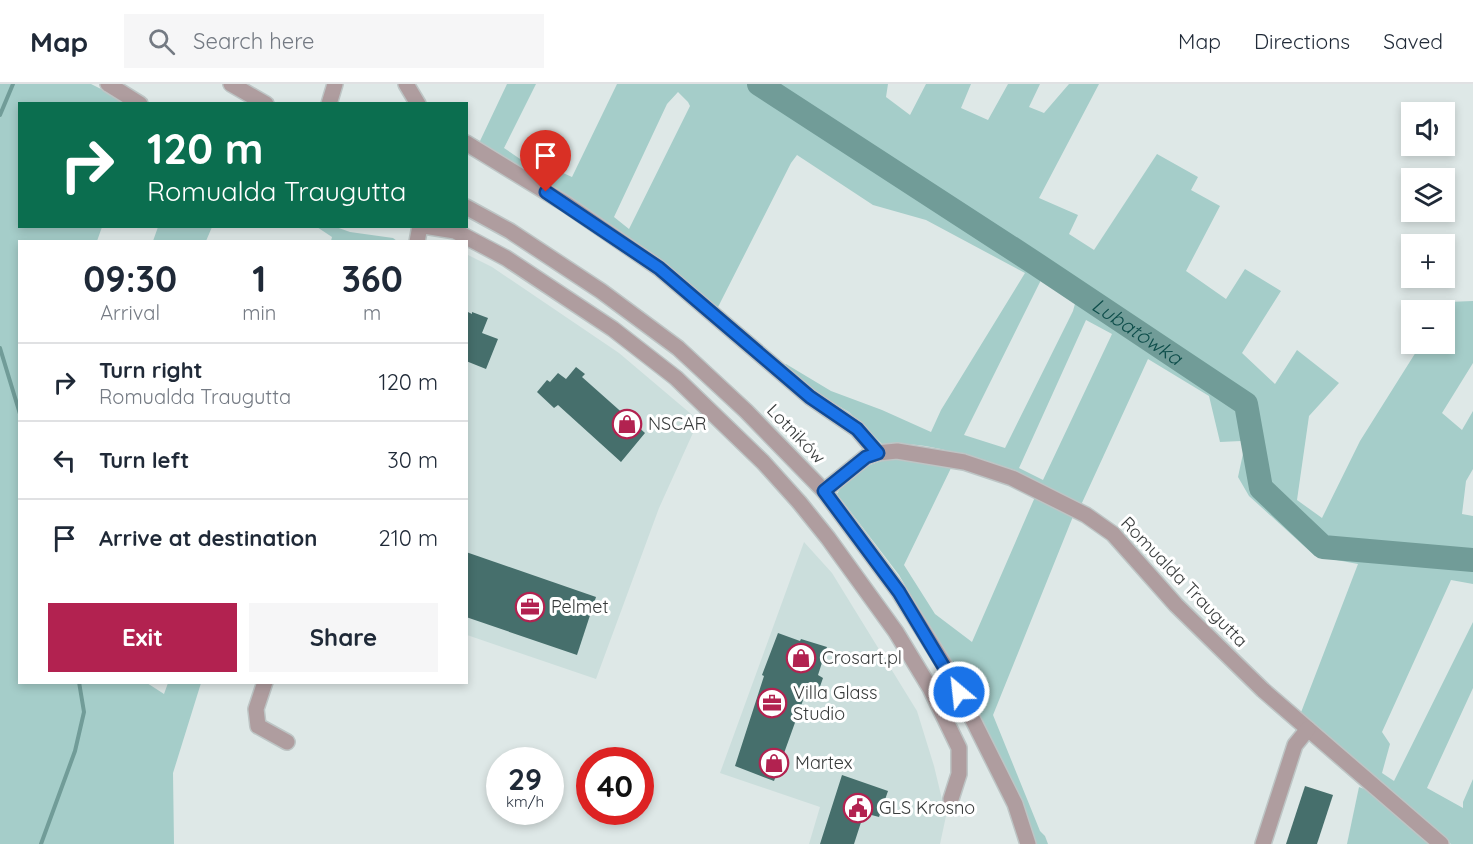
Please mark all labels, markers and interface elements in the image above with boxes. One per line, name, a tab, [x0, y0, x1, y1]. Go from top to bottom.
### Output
search box	[124, 14, 544, 68]
text: Map	[30, 24, 88, 59]
icon: search	[145, 25, 178, 58]
text: Search here	[193, 27, 315, 55]
text: Map	[1178, 28, 1221, 54]
text: Directions	[1254, 28, 1350, 54]
text: Saved	[1383, 28, 1443, 54]
map controls	[1401, 102, 1455, 354]
button: sound	[1401, 102, 1455, 156]
text: 120 m	[147, 122, 264, 175]
icon: right	[48, 126, 126, 204]
pin	[520, 130, 571, 192]
icon: arrive	[529, 139, 562, 172]
button: layers	[1401, 168, 1455, 222]
text: Romualda Traugutta	[147, 174, 406, 208]
button: +	[1401, 234, 1455, 288]
text: 09:30	[83, 256, 177, 301]
text: 1	[252, 256, 266, 301]
text: 360	[341, 256, 403, 301]
water label: Lubatówka	[1088, 292, 1189, 371]
text: Arrival	[100, 300, 160, 325]
text: min	[242, 300, 276, 325]
text: m	[363, 300, 381, 325]
button: −	[1401, 300, 1455, 354]
text: Turn right	[99, 356, 203, 384]
icon: right	[48, 366, 81, 399]
text: 120 m	[379, 368, 438, 396]
text: Romualda Traugutta	[99, 384, 291, 409]
street label: Lotników	[762, 399, 831, 469]
shop icon: NSCAR	[611, 408, 643, 440]
place label: NSCAR	[648, 412, 707, 435]
icon: left	[48, 444, 81, 477]
text: Turn left	[99, 446, 189, 474]
text: 30 m	[387, 446, 438, 474]
street label: Romualda Traugutta	[1116, 511, 1253, 652]
icon: arrive	[48, 522, 81, 555]
text: Arrive at destination	[99, 524, 317, 552]
text: 210 m	[379, 524, 438, 552]
office icon: Pelmet	[514, 591, 546, 623]
place label: Pelmet	[551, 595, 609, 618]
button: Exit	[48, 603, 237, 672]
button: Share	[249, 603, 438, 672]
shop icon: Crosart.pl	[785, 642, 817, 674]
place label: Crosart.pl	[822, 646, 902, 669]
position arrow	[927, 660, 991, 724]
place label: Villa Glass Studio	[793, 681, 877, 725]
office icon: Villa Glass Studio	[756, 687, 788, 719]
speed limit sign: 40	[576, 747, 654, 825]
shop icon: Martex	[758, 747, 790, 779]
place label: Martex	[795, 751, 853, 774]
text: 29	[508, 760, 542, 798]
text: km/h	[506, 792, 544, 811]
public building icon: GLS Krosno	[842, 792, 874, 824]
place label: GLS Krosno	[879, 796, 975, 819]

